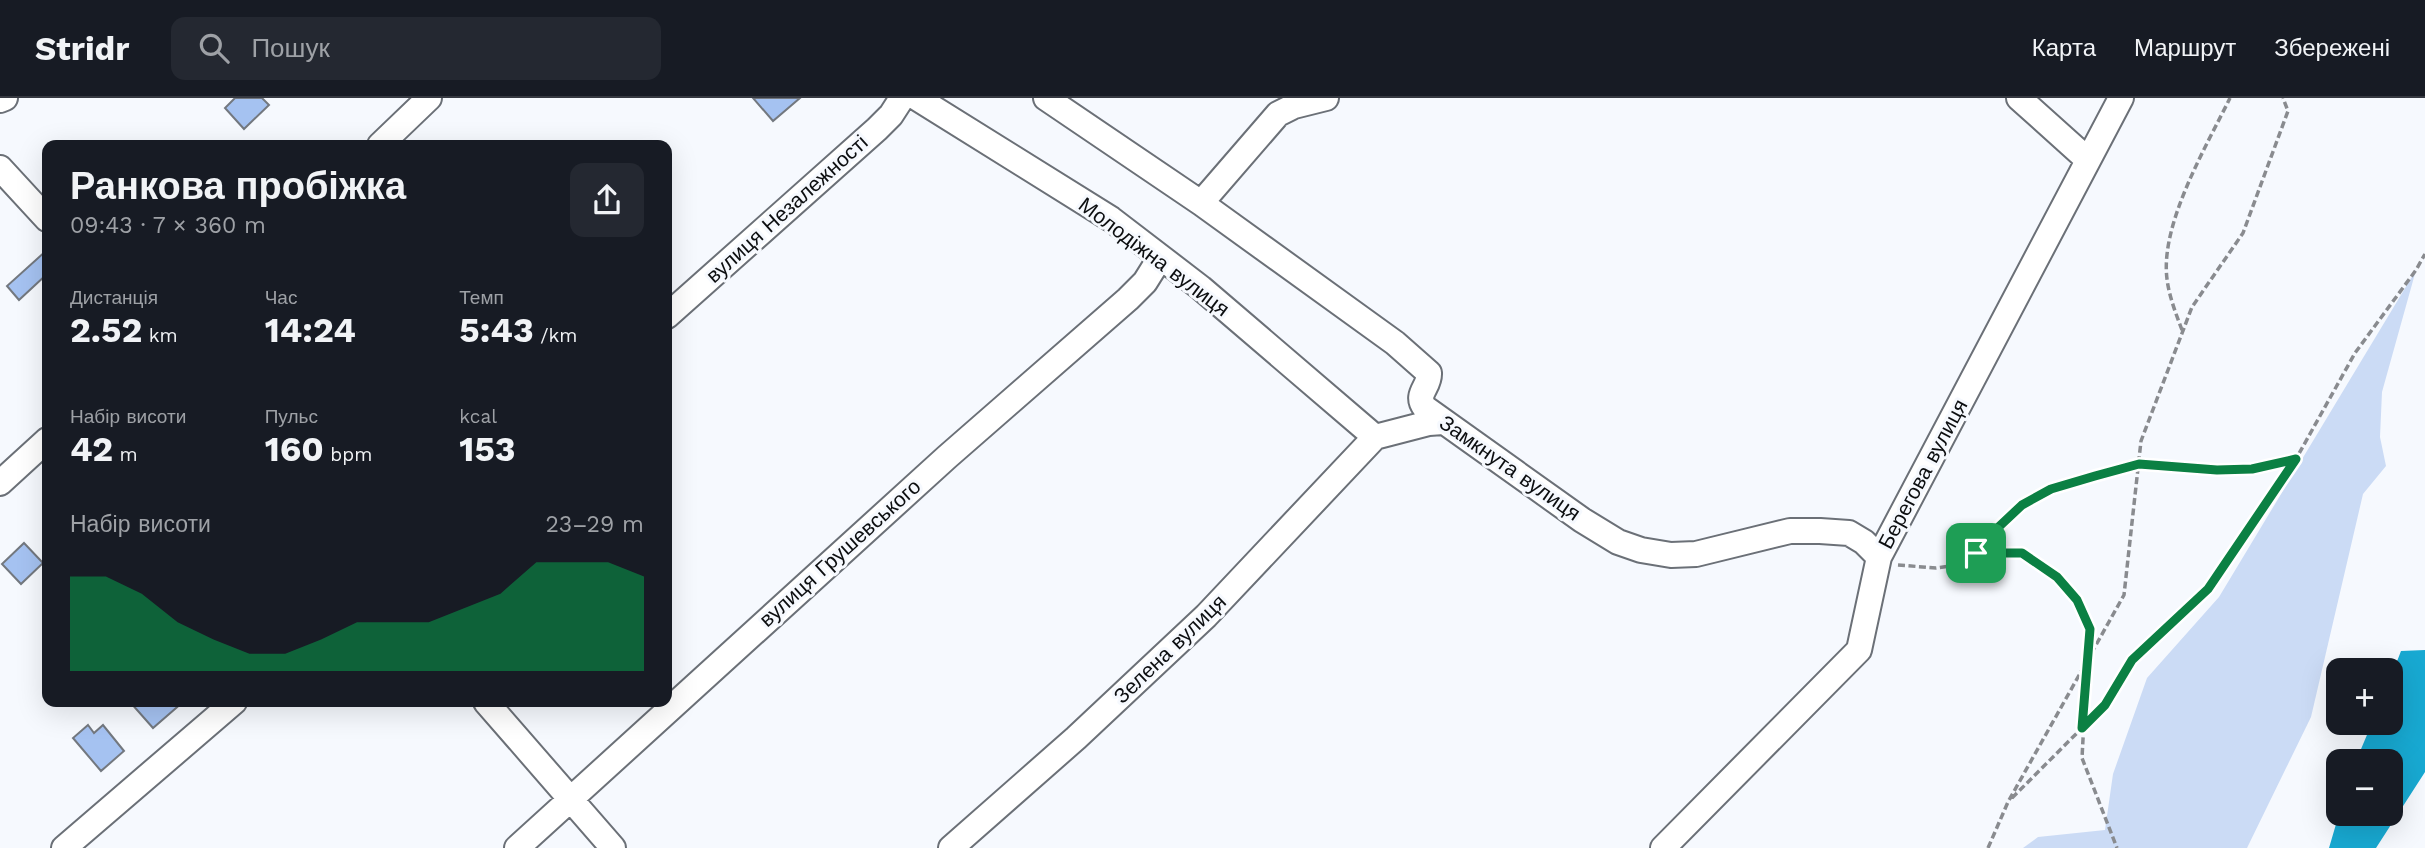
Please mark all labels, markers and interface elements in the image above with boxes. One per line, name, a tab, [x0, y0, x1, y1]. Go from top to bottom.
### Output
search box	[171, 17, 661, 80]
text: Stridr	[35, 29, 129, 68]
icon: search	[195, 29, 233, 67]
text: Пошук	[251, 33, 330, 63]
text: Карта	[2032, 34, 2096, 62]
text: Маршрут	[2134, 34, 2236, 62]
text: Збережені	[2274, 34, 2390, 62]
street label: вулиця Незалежності	[701, 129, 873, 288]
button: share	[570, 163, 644, 237]
text: Ранкова пробіжка	[70, 164, 406, 208]
street label: Молодіжна вулиця	[1074, 192, 1235, 321]
text: 09:43 · 7 × 360 m	[70, 212, 266, 239]
text: Дистанція	[70, 286, 158, 309]
text: Час	[265, 286, 297, 309]
text: Темп	[459, 286, 504, 309]
text: 2.52	[70, 309, 142, 351]
text: 14:24	[265, 309, 356, 351]
text: 5:43	[459, 309, 534, 351]
text: km	[142, 324, 178, 347]
text: /km	[534, 324, 577, 347]
street label: Берегова вулиця	[1873, 395, 1972, 553]
text: Набір висоти	[70, 405, 186, 428]
text: Пульс	[265, 405, 318, 428]
text: kcal	[459, 405, 497, 428]
street label: Замкнута вулиця	[1435, 410, 1586, 526]
text: 42	[70, 428, 113, 470]
text: 160	[265, 428, 324, 470]
text: 153	[459, 428, 516, 470]
text: m	[113, 443, 138, 466]
text: bpm	[324, 443, 372, 466]
street label: вулиця Грушевського	[754, 474, 925, 632]
text: Набір висоти	[70, 511, 211, 538]
text: 23–29 m	[545, 511, 644, 538]
pin	[1946, 523, 2006, 583]
icon: arrive	[1957, 534, 1995, 572]
street label: Зелена вулиця	[1108, 589, 1231, 708]
map controls	[2326, 658, 2403, 826]
button: +	[2326, 658, 2403, 735]
button: −	[2326, 749, 2403, 826]

